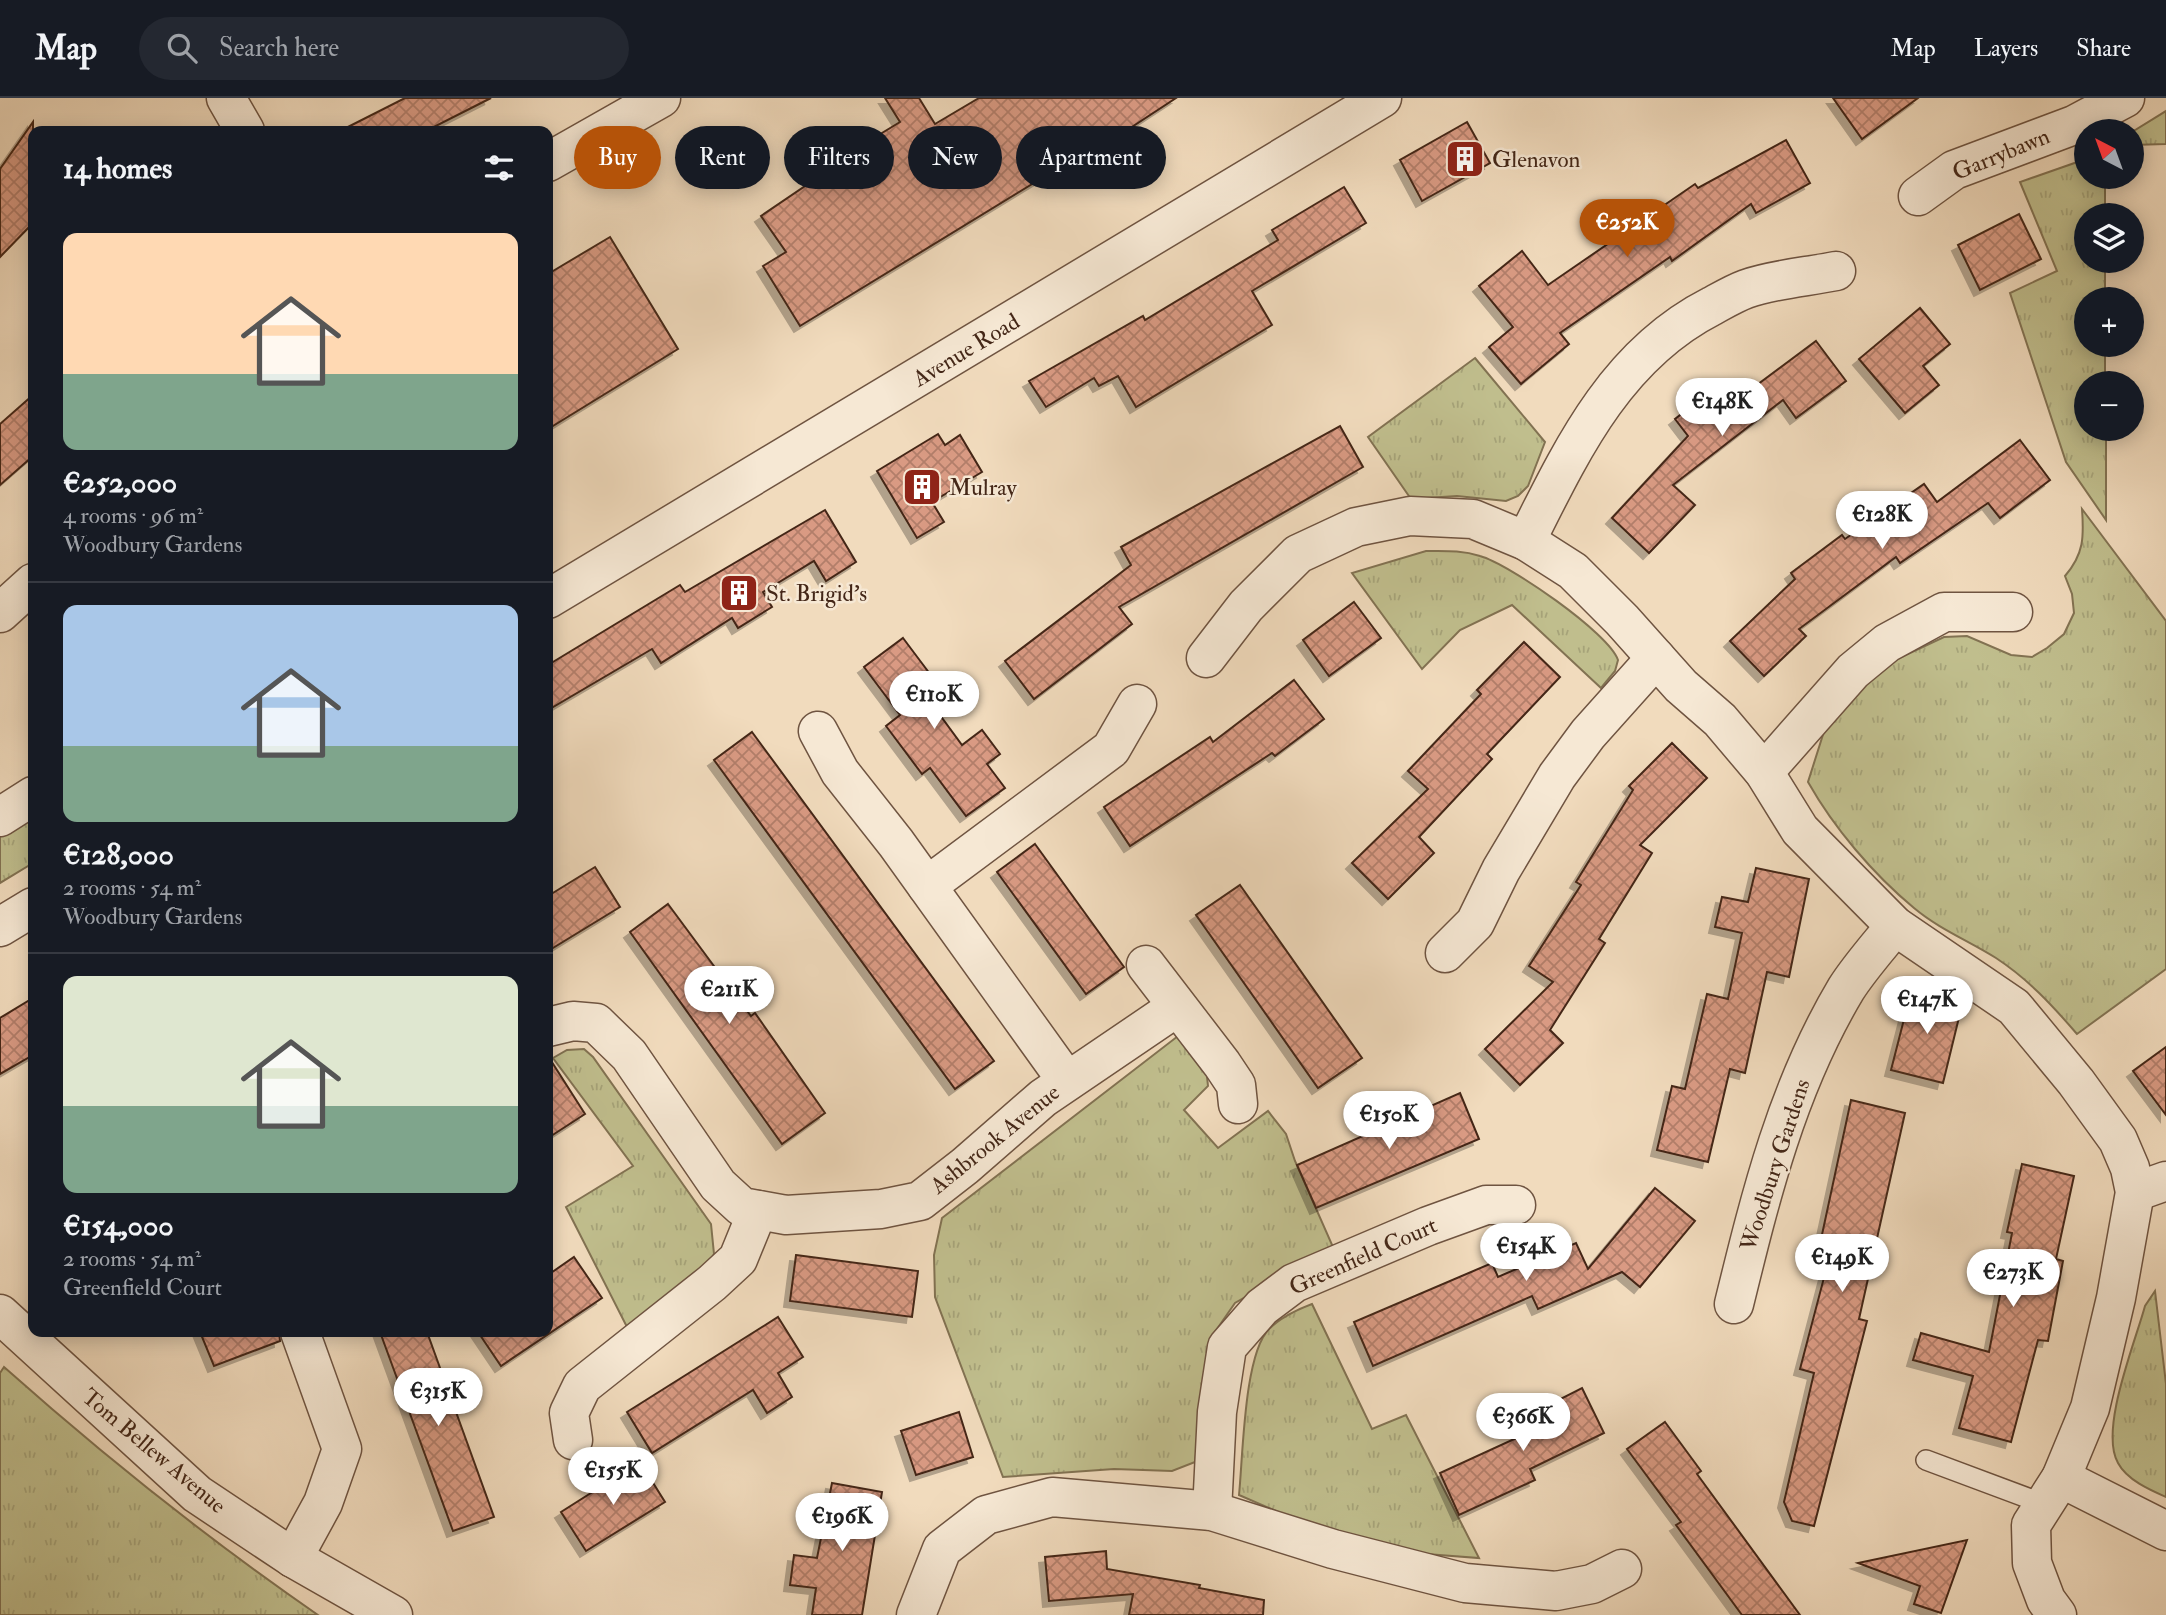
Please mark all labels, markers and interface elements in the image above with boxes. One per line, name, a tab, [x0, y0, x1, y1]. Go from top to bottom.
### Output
search box	[139, 17, 629, 80]
text: Map	[35, 28, 97, 69]
icon: search	[163, 29, 201, 67]
text: Search here	[219, 32, 339, 64]
text: Map	[1891, 33, 1936, 64]
text: Layers	[1974, 33, 2038, 64]
text: Share	[2076, 33, 2131, 64]
north arrow	[2074, 119, 2144, 189]
map controls	[2074, 119, 2144, 441]
street label: Garrybawn	[1948, 121, 2054, 187]
chip: Buy	[574, 126, 661, 189]
chip: Rent	[675, 126, 770, 189]
chip: Filters	[784, 126, 894, 189]
chip: New	[908, 126, 1002, 189]
chip: Apartment	[1016, 126, 1166, 189]
building icon: Glenavon	[1444, 138, 1486, 180]
place label: Glenavon	[1492, 145, 1581, 174]
icon: filters	[480, 149, 518, 187]
text: 14 homes	[63, 150, 172, 187]
pin: €252K	[1578, 200, 1676, 259]
button: layers	[2074, 203, 2144, 273]
text: €252K	[1596, 207, 1658, 236]
icon: home	[228, 278, 354, 404]
button: +	[2074, 287, 2144, 357]
street label: Avenue Road	[906, 307, 1025, 394]
button: −	[2074, 371, 2144, 441]
pin: €148K	[1673, 378, 1771, 438]
text: €148K	[1692, 386, 1752, 415]
text: €252,000	[63, 464, 177, 501]
building icon: Mulray	[901, 466, 943, 508]
place label: Mulray	[949, 473, 1017, 502]
pin: €128K	[1833, 491, 1931, 551]
text: €128K	[1852, 499, 1912, 528]
text: 4 rooms · 96 m²	[63, 501, 203, 530]
text: Woodbury Gardens	[63, 530, 242, 559]
building icon: St. Brigid's	[718, 572, 760, 614]
place label: St. Brigid's	[766, 579, 867, 608]
icon: home	[228, 650, 354, 776]
pin: €110K	[885, 672, 983, 731]
text: €110K	[905, 679, 963, 708]
text: €128,000	[63, 836, 174, 873]
text: 2 rooms · 54 m²	[63, 873, 201, 902]
text: Woodbury Gardens	[63, 902, 242, 931]
pin: €211K	[680, 967, 778, 1026]
text: €211K	[700, 974, 758, 1003]
pin: €147K	[1878, 976, 1976, 1036]
text: €147K	[1897, 984, 1957, 1013]
icon: home	[228, 1021, 354, 1147]
street label: Woodbury Gardens	[1733, 1075, 1817, 1256]
street label: Ashbrook Avenue	[923, 1078, 1066, 1201]
pin: €150K	[1340, 1091, 1438, 1151]
text: €150K	[1359, 1099, 1419, 1128]
text: €154,000	[63, 1207, 174, 1244]
street label: Greenfield Court	[1284, 1210, 1442, 1302]
pin: €154K	[1477, 1224, 1575, 1283]
text: €154K	[1496, 1231, 1556, 1260]
pin: €149K	[1793, 1234, 1891, 1294]
text: €149K	[1811, 1242, 1873, 1271]
text: 2 rooms · 54 m²	[63, 1244, 201, 1273]
pin: €273K	[1964, 1250, 2062, 1309]
text: €273K	[1983, 1257, 2043, 1286]
text: Greenfield Court	[63, 1273, 222, 1302]
pin: €315K	[389, 1368, 487, 1428]
text: €315K	[410, 1376, 466, 1405]
street label: Tom Bellew Avenue	[76, 1382, 232, 1520]
pin: €366K	[1474, 1394, 1572, 1453]
text: €366K	[1492, 1401, 1554, 1430]
pin: €155K	[564, 1448, 662, 1507]
text: €155K	[584, 1455, 642, 1484]
pin: €196K	[793, 1494, 891, 1553]
text: €196K	[811, 1501, 873, 1530]

